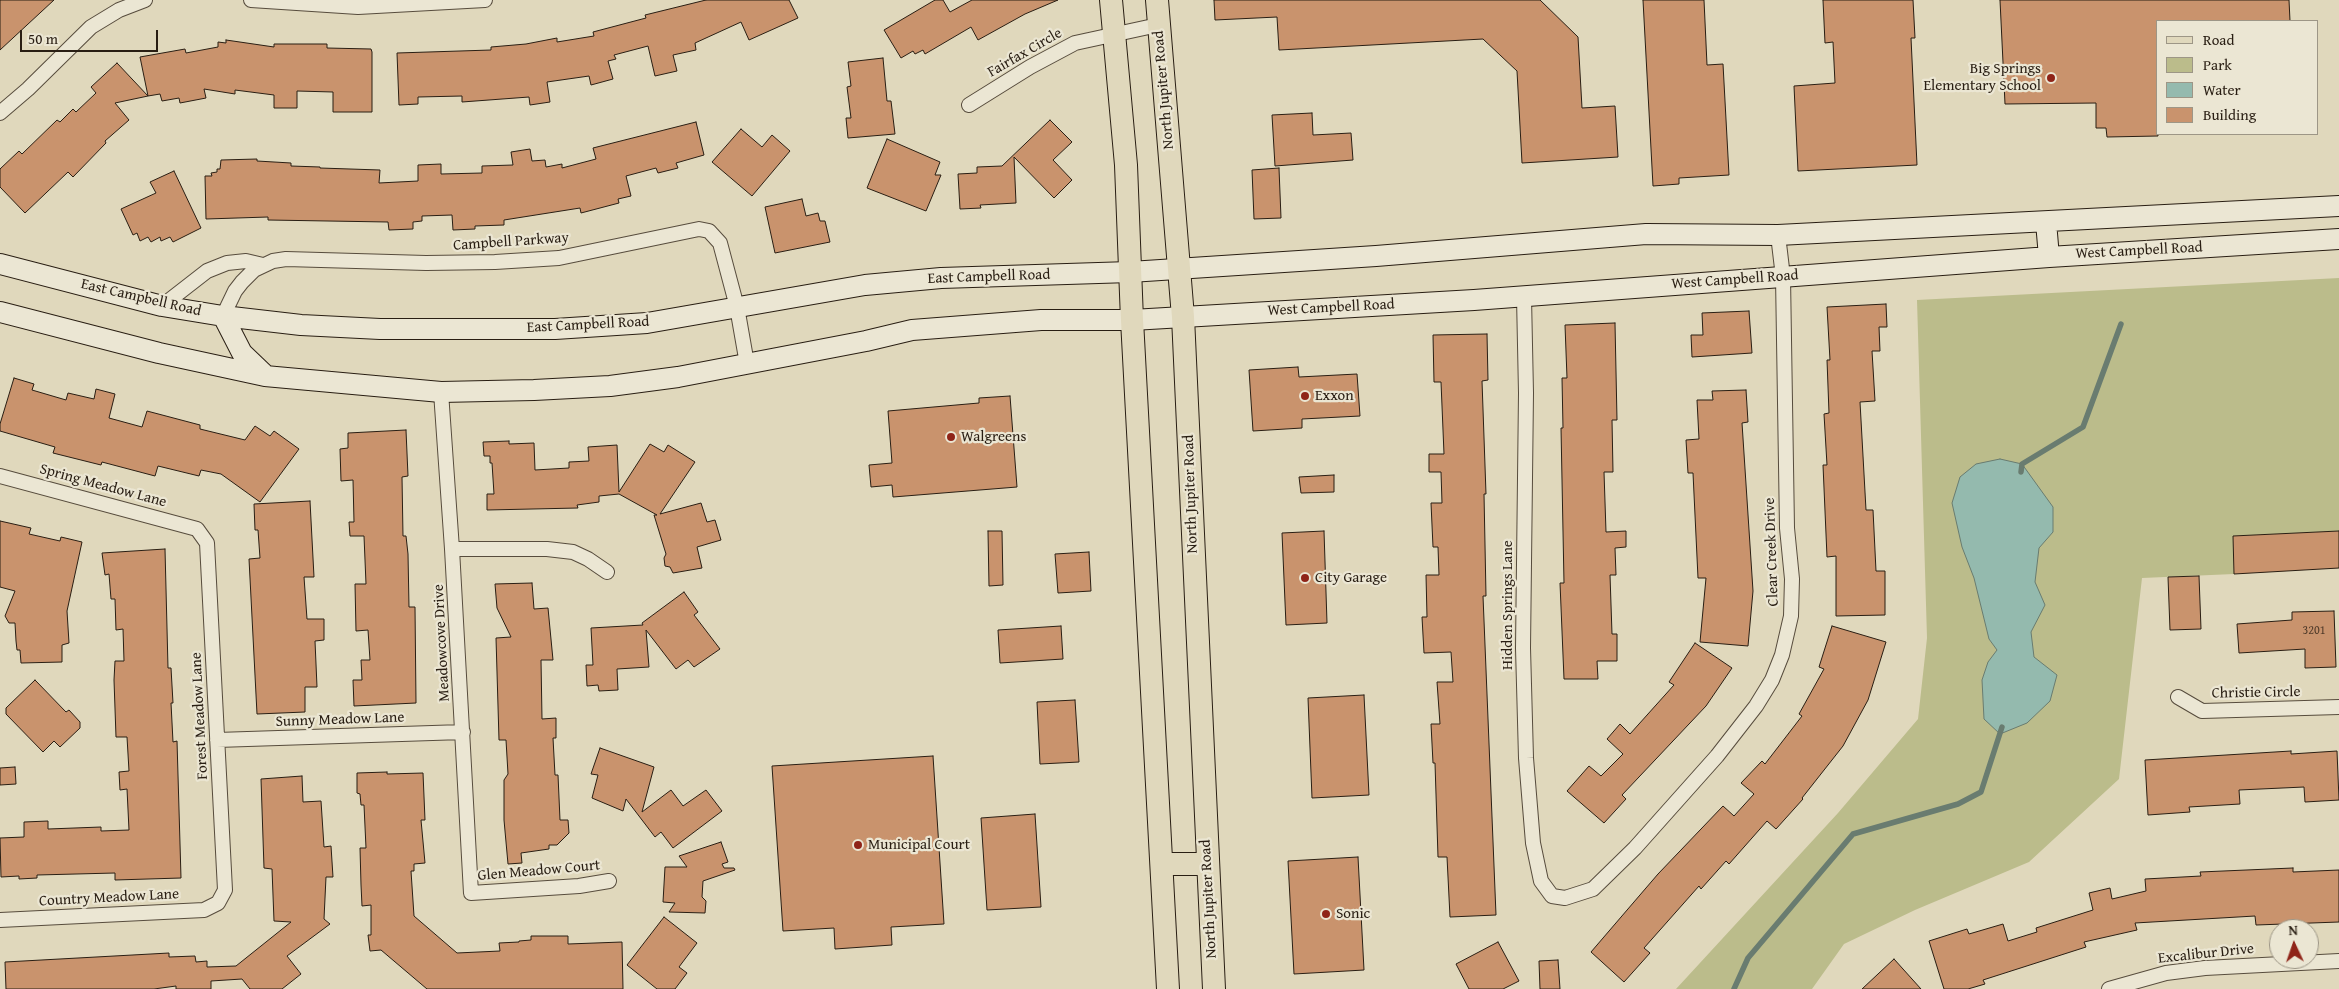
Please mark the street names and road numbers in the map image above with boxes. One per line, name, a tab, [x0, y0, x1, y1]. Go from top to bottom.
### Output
street label: Fairfax Circle	[985, 24, 1065, 82]
street label: North Jupiter Road	[1150, 30, 1178, 150]
street label: Campbell Parkway	[452, 229, 570, 255]
street label: West Campbell Road	[2075, 239, 2203, 263]
street label: East Campbell Road	[927, 266, 1051, 288]
street label: West Campbell Road	[1671, 267, 1799, 293]
street label: East Campbell Road	[79, 275, 203, 321]
street label: West Campbell Road	[1267, 296, 1395, 320]
street label: East Campbell Road	[526, 313, 650, 337]
street label: North Jupiter Road	[1180, 434, 1202, 554]
street label: Spring Meadow Lane	[38, 460, 168, 512]
street label: Clear Creek Drive	[1761, 497, 1783, 607]
street label: Hidden Springs Lane	[1499, 540, 1517, 670]
street label: Meadowcove Drive	[430, 584, 454, 702]
street label: Forest Meadow Lane	[188, 652, 212, 780]
street label: Christie Circle	[2211, 683, 2301, 703]
street label: Sunny Meadow Lane	[275, 709, 405, 731]
street label: North Jupiter Road	[1197, 839, 1221, 959]
street label: Glen Meadow Court	[477, 857, 601, 885]
street label: Country Meadow Lane	[38, 885, 180, 911]
street label: Excalibur Drive	[2157, 940, 2255, 968]

